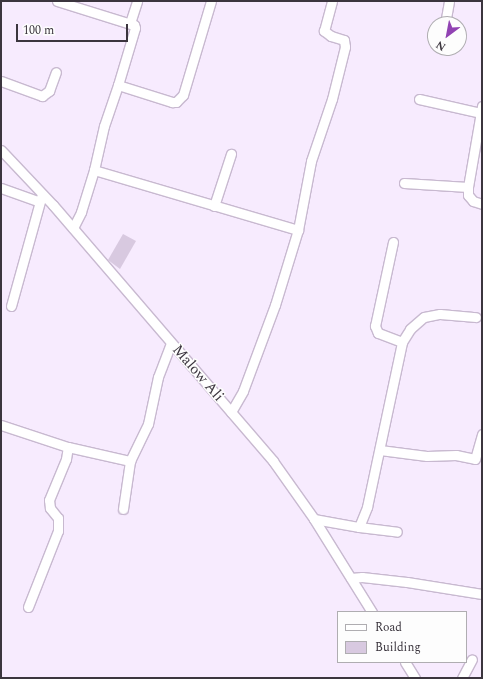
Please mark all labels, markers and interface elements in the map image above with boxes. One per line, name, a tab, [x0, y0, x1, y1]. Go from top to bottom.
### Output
scale bar	[18, 16, 130, 42]
north arrow	[427, 16, 467, 56]
text: 100 m	[23, 21, 54, 40]
text: N	[433, 36, 449, 55]
street label: Malow Ali	[168, 341, 228, 405]
legend	[337, 611, 467, 663]
text: Road	[375, 618, 402, 637]
text: Building	[375, 638, 421, 657]

